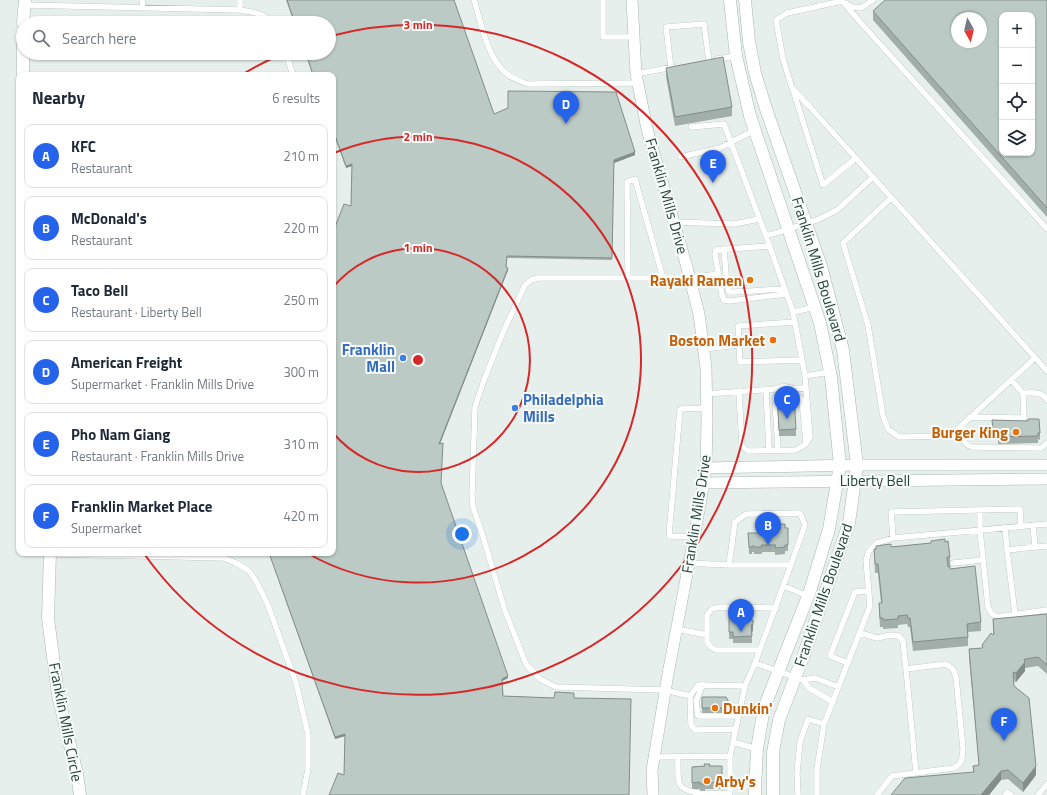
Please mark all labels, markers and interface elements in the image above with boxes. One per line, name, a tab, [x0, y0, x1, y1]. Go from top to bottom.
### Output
north arrow	[951, 12, 987, 48]
map controls	[999, 12, 1035, 156]
button: +	[999, 12, 1035, 48]
text: 3 min	[403, 15, 433, 34]
search box	[16, 16, 336, 60]
icon: search	[30, 27, 52, 49]
text: Search here	[62, 27, 136, 50]
button: −	[999, 48, 1035, 84]
button: locate	[999, 84, 1035, 120]
text: Nearby	[32, 85, 85, 111]
text: 6 results	[272, 88, 320, 108]
pin: D	[553, 91, 579, 124]
button: layers	[999, 120, 1035, 156]
text: 2 min	[403, 127, 433, 146]
text: KFC	[71, 135, 96, 158]
street label: Franklin Mills Drive	[639, 135, 695, 257]
text: A	[42, 146, 50, 166]
text: 210 m	[283, 146, 319, 166]
pin: E	[700, 150, 726, 183]
text: Restaurant	[71, 158, 132, 178]
street label: Franklin Mills Boulevard	[786, 194, 852, 344]
text: McDonald's	[71, 207, 147, 230]
text: B	[42, 218, 50, 238]
text: 220 m	[283, 218, 319, 238]
text: Restaurant	[71, 230, 132, 250]
text: 1 min	[403, 238, 433, 257]
place label: Rayaki Ramen	[650, 269, 742, 292]
marker: Rayaki Ramen	[745, 275, 755, 285]
text: Taco Bell	[71, 279, 128, 302]
text: C	[42, 290, 50, 310]
text: 250 m	[283, 290, 319, 310]
text: Restaurant · Liberty Bell	[71, 302, 202, 322]
place label: Boston Market	[669, 329, 766, 352]
marker: Boston Market	[768, 335, 778, 345]
place label: Franklin Mall	[342, 338, 395, 378]
text: American Freight	[71, 351, 182, 374]
marker: Franklin Mall	[398, 353, 408, 363]
centre of rings	[411, 353, 425, 367]
text: D	[42, 362, 50, 382]
text: 300 m	[283, 362, 319, 382]
text: Supermarket · Franklin Mills Drive	[71, 374, 254, 394]
pin: C	[774, 386, 800, 419]
place label: Philadelphia Mills	[523, 388, 604, 428]
marker: Philadelphia Mills	[510, 403, 520, 413]
place label: Burger King	[931, 421, 1008, 444]
text: Pho Nam Giang	[71, 423, 170, 446]
marker: Burger King	[1011, 427, 1021, 437]
text: E	[42, 434, 50, 454]
text: 310 m	[283, 434, 319, 454]
text: Restaurant · Franklin Mills Drive	[71, 446, 244, 466]
street label: Franklin Mills Drive	[675, 453, 717, 575]
street label: Liberty Bell	[840, 469, 910, 492]
text: Franklin Market Place	[71, 495, 212, 518]
text: F	[43, 506, 49, 526]
text: 420 m	[283, 506, 319, 526]
pin: B	[755, 512, 781, 545]
text: Supermarket	[71, 518, 142, 538]
street label: Franklin Mills Boulevard	[788, 520, 858, 670]
your location	[452, 524, 472, 544]
pin: A	[728, 599, 754, 632]
street label: Franklin Mills Circle	[43, 661, 89, 783]
place label: Dunkin'	[723, 697, 773, 720]
marker: Dunkin'	[710, 703, 720, 713]
pin: F	[991, 708, 1017, 741]
place label: Arby's	[715, 770, 756, 793]
marker: Arby's	[702, 776, 712, 786]

